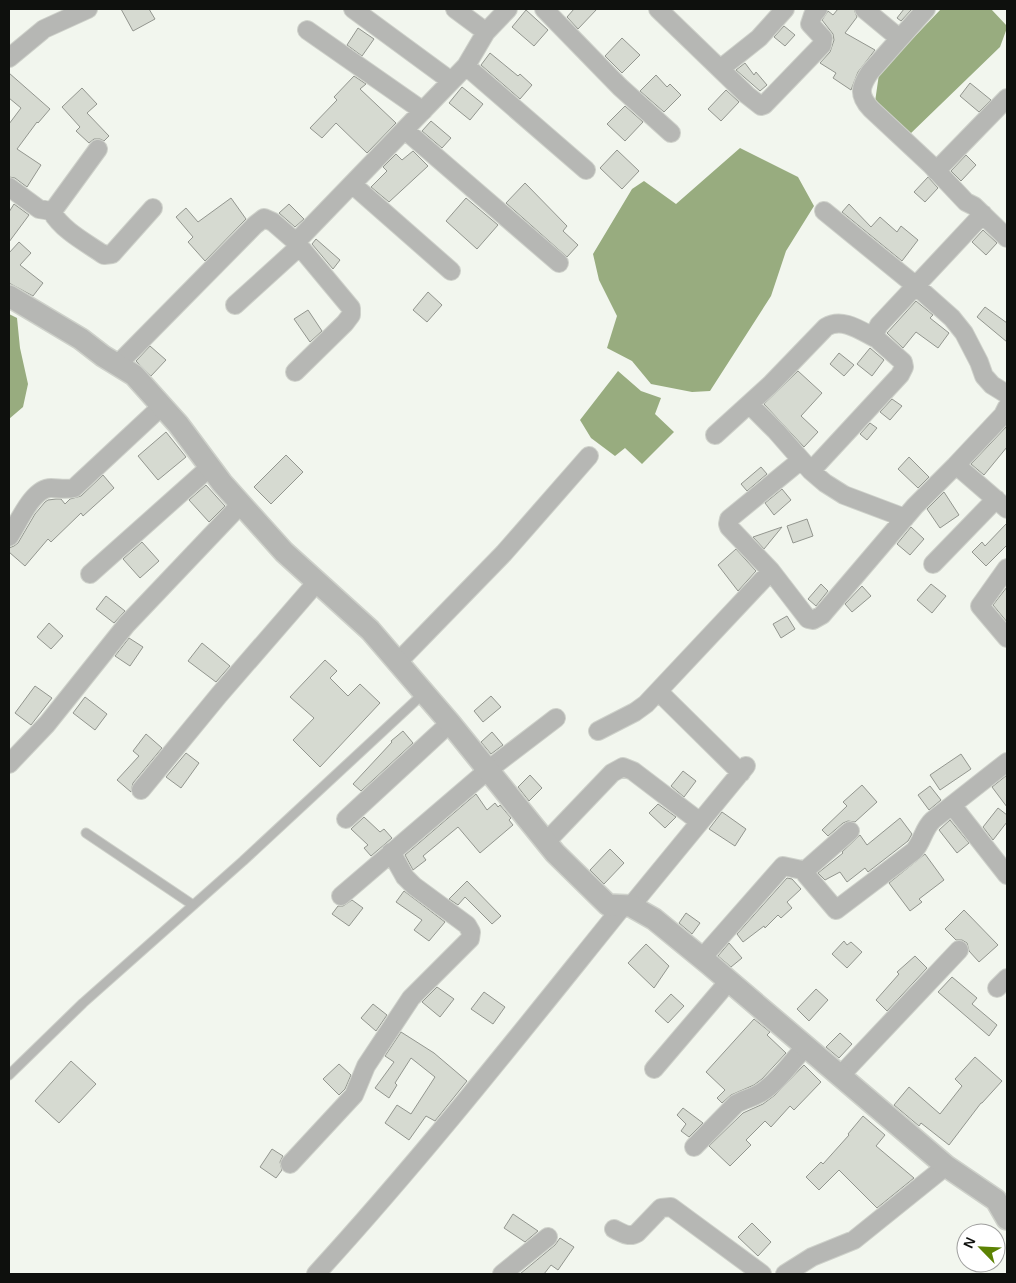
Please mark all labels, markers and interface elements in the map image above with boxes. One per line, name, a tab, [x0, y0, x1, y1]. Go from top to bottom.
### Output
north arrow	[956, 1223, 1006, 1273]
text: N	[960, 1235, 978, 1251]

